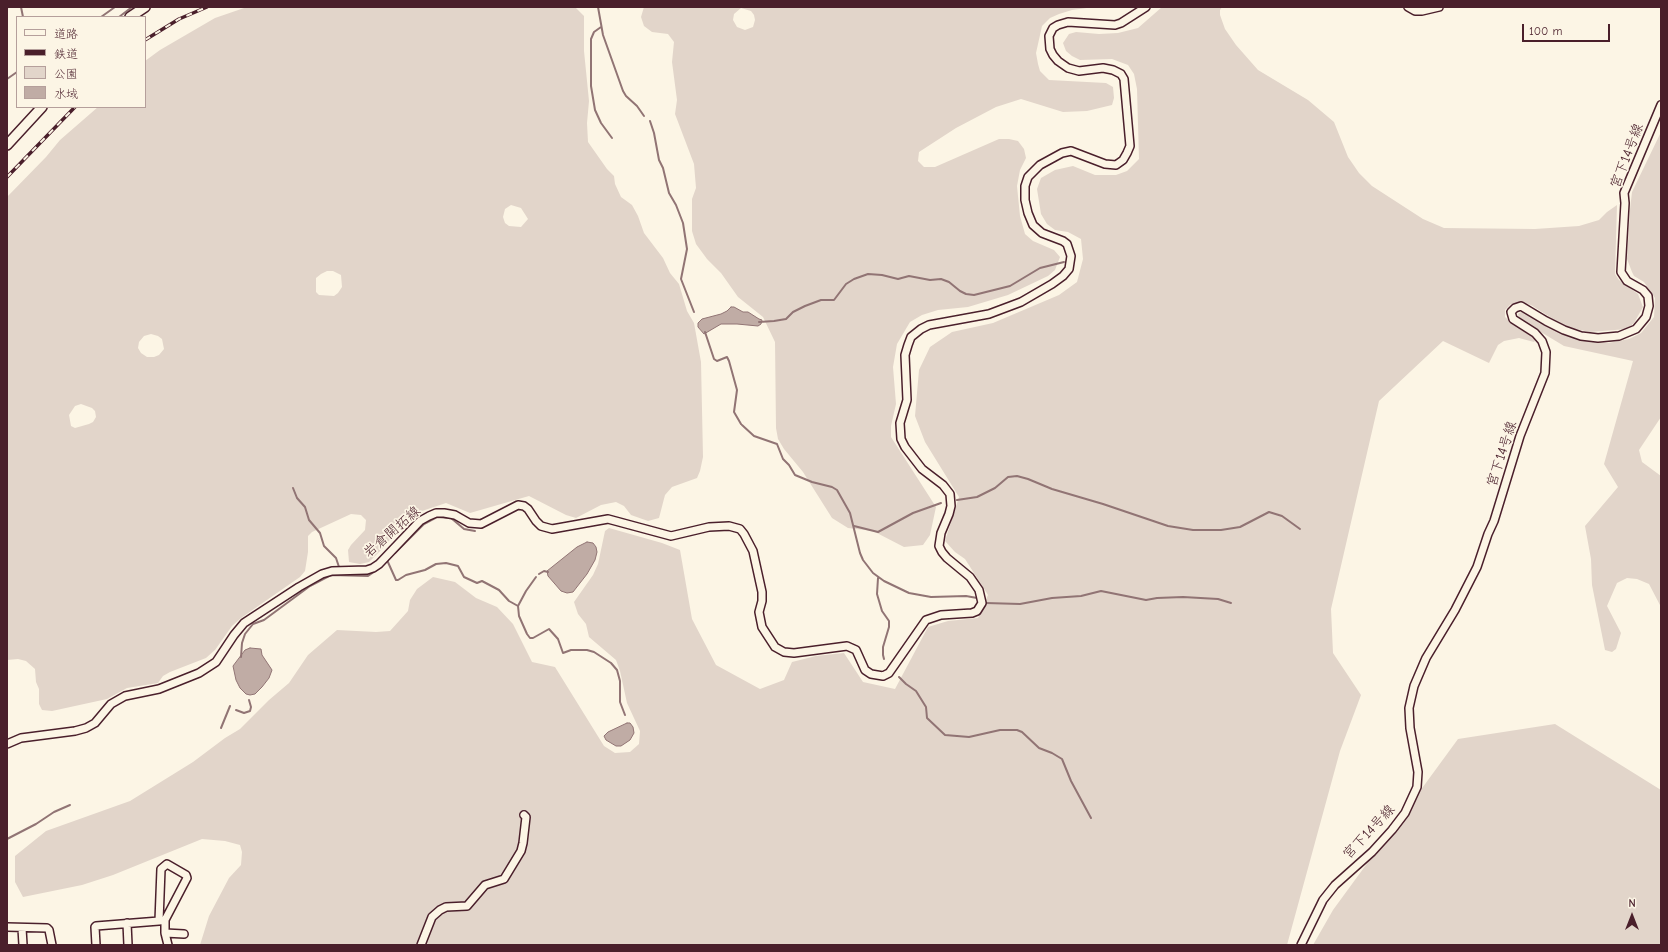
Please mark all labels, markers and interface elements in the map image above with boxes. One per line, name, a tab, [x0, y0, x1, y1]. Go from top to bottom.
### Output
legend	[16, 16, 146, 108]
scale bar	[1524, 16, 1612, 42]
text: 100 m	[1529, 24, 1562, 38]
text: 道路	[54, 27, 78, 41]
text: 鉄道	[54, 47, 78, 61]
text: 公園	[54, 67, 78, 81]
text: 水域	[54, 87, 78, 101]
street label: 宮下14号線	[1607, 121, 1647, 191]
street label: 宮下14号線	[1483, 419, 1521, 489]
street label: 岩倉開拓線	[360, 503, 424, 561]
street label: 宮下14号線	[1340, 801, 1398, 863]
north arrow	[1612, 896, 1652, 936]
text: N	[1628, 897, 1636, 910]

